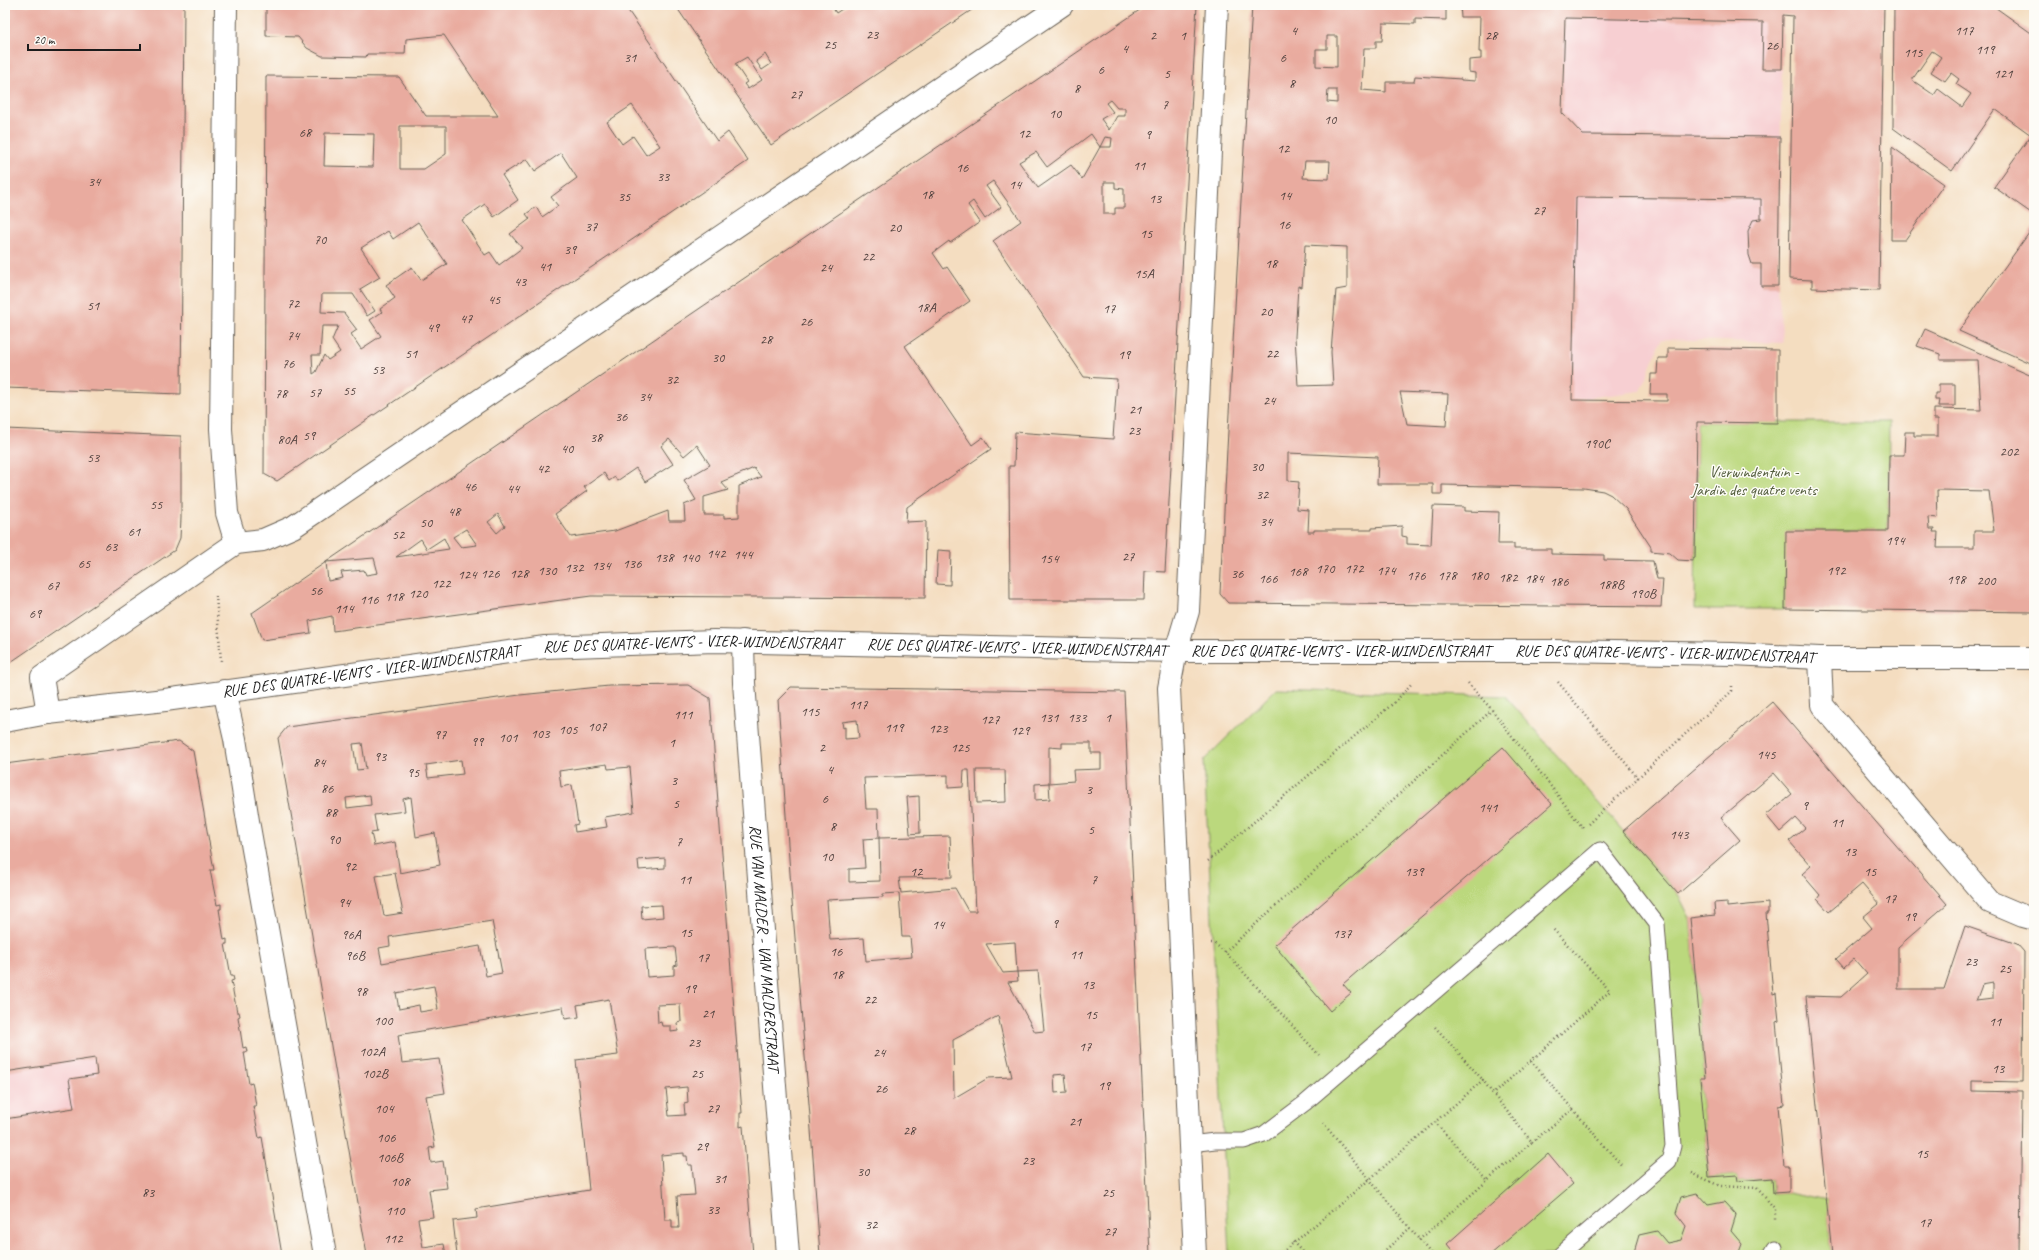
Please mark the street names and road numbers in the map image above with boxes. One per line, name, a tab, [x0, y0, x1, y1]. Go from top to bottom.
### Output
street label: RUE DES QUATRE-VENTS - VIER-WINDENSTRAAT	[543, 631, 846, 657]
street label: RUE DES QUATRE-VENTS - VIER-WINDENSTRAAT	[867, 634, 1170, 661]
street label: RUE DES QUATRE-VENTS - VIER-WINDENSTRAAT	[221, 640, 524, 702]
street label: RUE DES QUATRE-VENTS - VIER-WINDENSTRAAT	[1191, 641, 1494, 661]
street label: RUE DES QUATRE-VENTS - VIER-WINDENSTRAAT	[1515, 641, 1818, 668]
street label: RUE VAN MALDER - VAN MALDERSTRAAT	[745, 824, 784, 1076]

